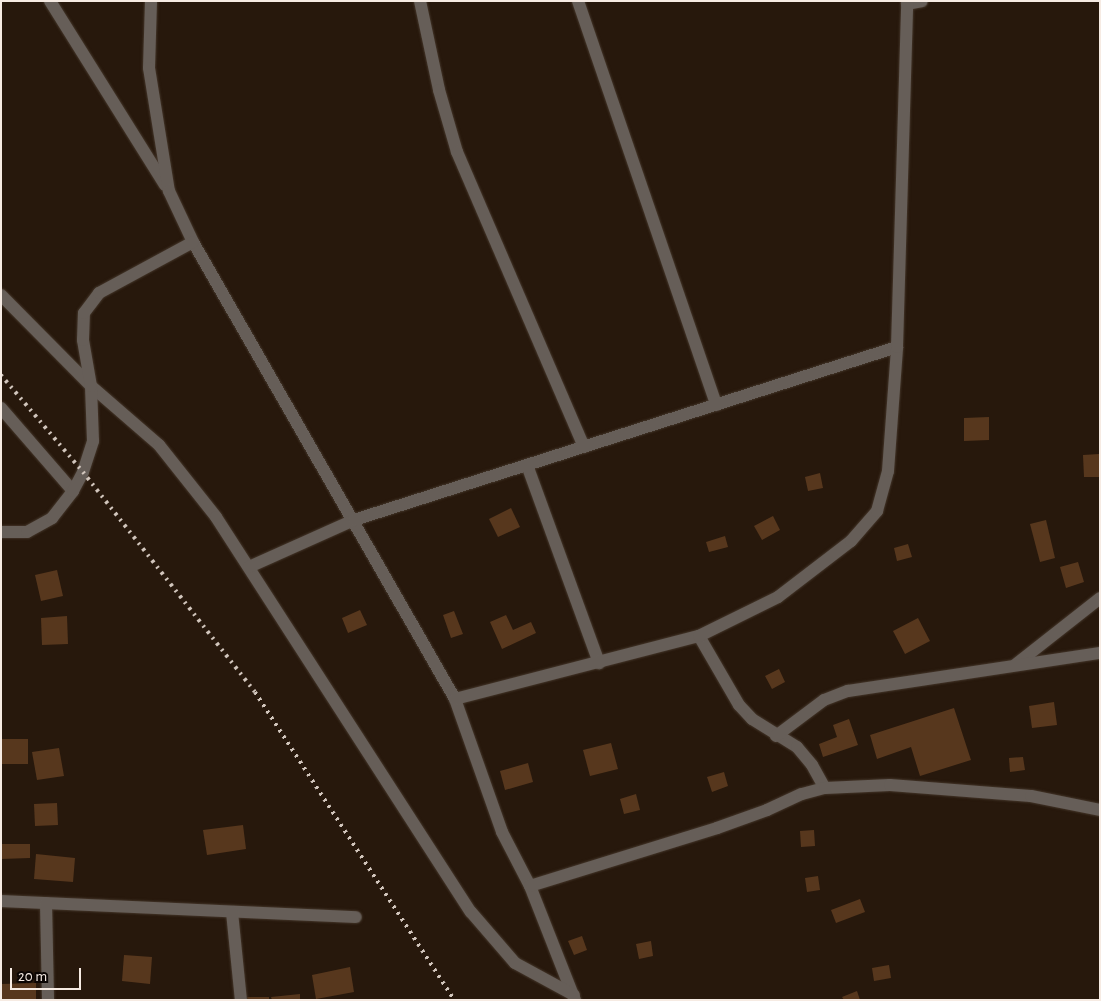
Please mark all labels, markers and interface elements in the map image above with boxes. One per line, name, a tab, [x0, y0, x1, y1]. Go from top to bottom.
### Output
scale bar	[12, 958, 84, 990]
text: 20 m	[18, 969, 47, 984]

